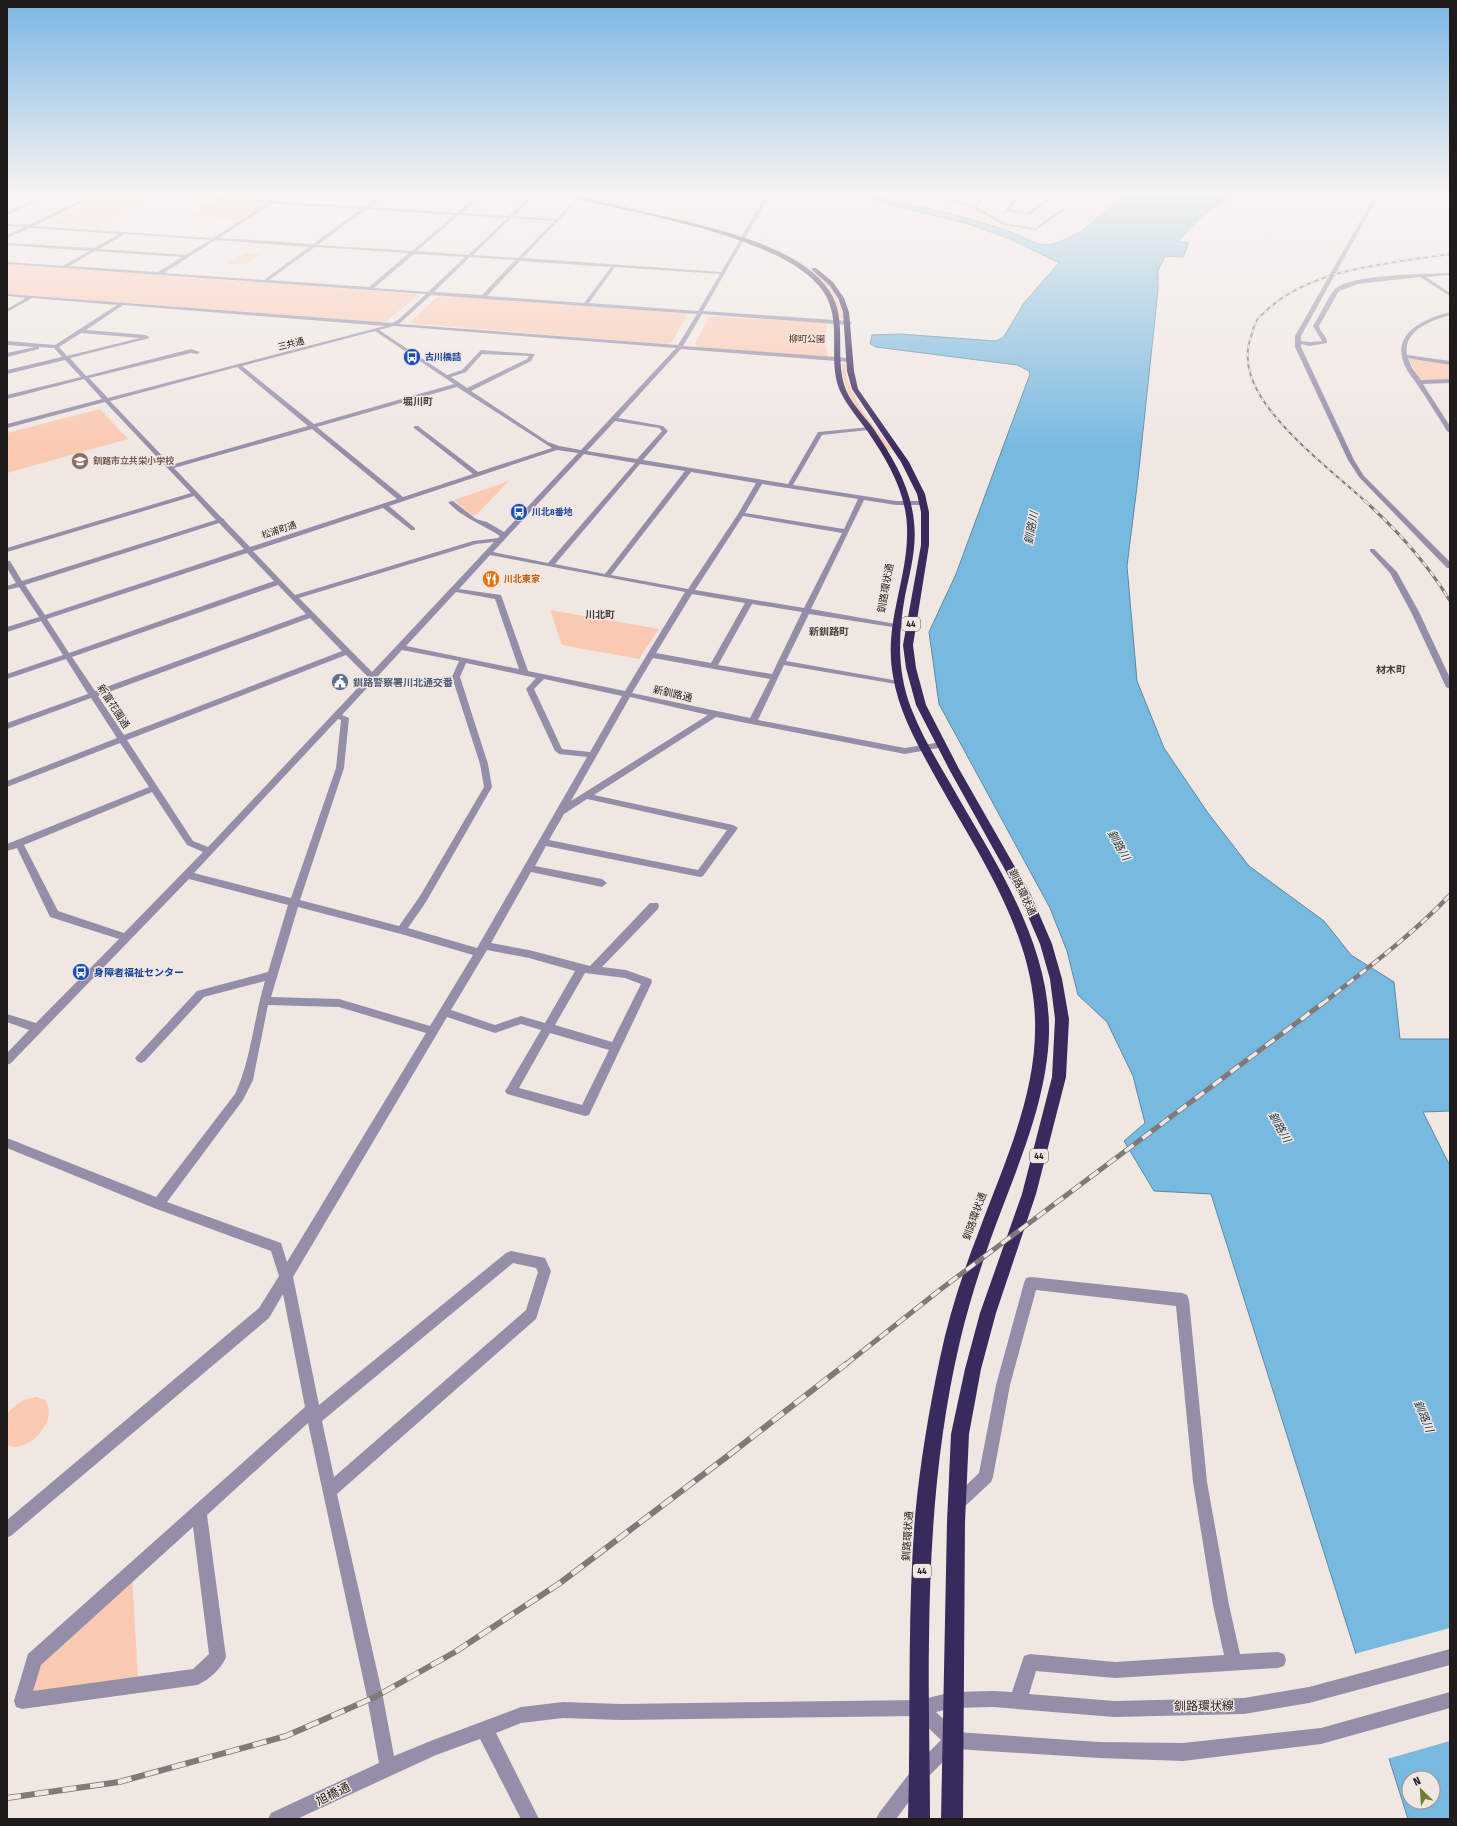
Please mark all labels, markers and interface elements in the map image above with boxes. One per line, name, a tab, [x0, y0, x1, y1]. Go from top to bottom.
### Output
park label: 柳町公園	[789, 334, 825, 344]
street label: 三共通	[277, 336, 305, 352]
bus stop icon: 古川橋詰	[402, 347, 422, 367]
place label: 古川橋詰	[425, 352, 461, 362]
district label: 堀川町	[403, 396, 433, 408]
school or university icon: 釧路市立共栄小学校	[70, 451, 90, 471]
place label: 釧路市立共栄小学校	[93, 456, 175, 466]
bus stop icon: 川北8番地	[509, 502, 529, 522]
place label: 川北8番地	[531, 507, 573, 517]
water label: 釧路川	[1022, 510, 1041, 545]
street label: 松浦町通	[260, 519, 298, 540]
street label: 釧路環状通	[876, 563, 896, 614]
restaurant icon: 川北東家	[481, 569, 501, 589]
place label: 川北東家	[503, 574, 540, 584]
district label: 川北町	[585, 609, 615, 621]
road number: 44	[902, 617, 920, 631]
district label: 新釧路町	[809, 626, 849, 638]
district label: 材木町	[1376, 664, 1406, 676]
public building icon: 釧路警察署川北通交番	[330, 672, 350, 692]
place label: 釧路警察署川北通交番	[353, 677, 453, 689]
street label: 新富花園通	[95, 682, 132, 731]
street label: 新釧路通	[652, 684, 694, 704]
water label: 釧路川	[1105, 828, 1133, 864]
street label: 釧路環状通	[1006, 867, 1038, 918]
bus stop icon: 身障者福祉センター	[71, 962, 91, 982]
place label: 身障者福祉センター	[94, 967, 184, 979]
water label: 釧路川	[1266, 1110, 1294, 1146]
road number: 44	[1030, 1149, 1048, 1163]
street label: 釧路環状通	[961, 1191, 989, 1242]
water label: 釧路川	[1411, 1398, 1436, 1435]
street label: 釧路環状通	[900, 1511, 916, 1561]
road number: 44	[913, 1564, 931, 1578]
street label: 釧路環状線	[1174, 1698, 1234, 1714]
north arrow	[1401, 1770, 1441, 1810]
text: N	[1411, 1774, 1423, 1789]
street label: 旭橋通	[314, 1780, 352, 1808]

